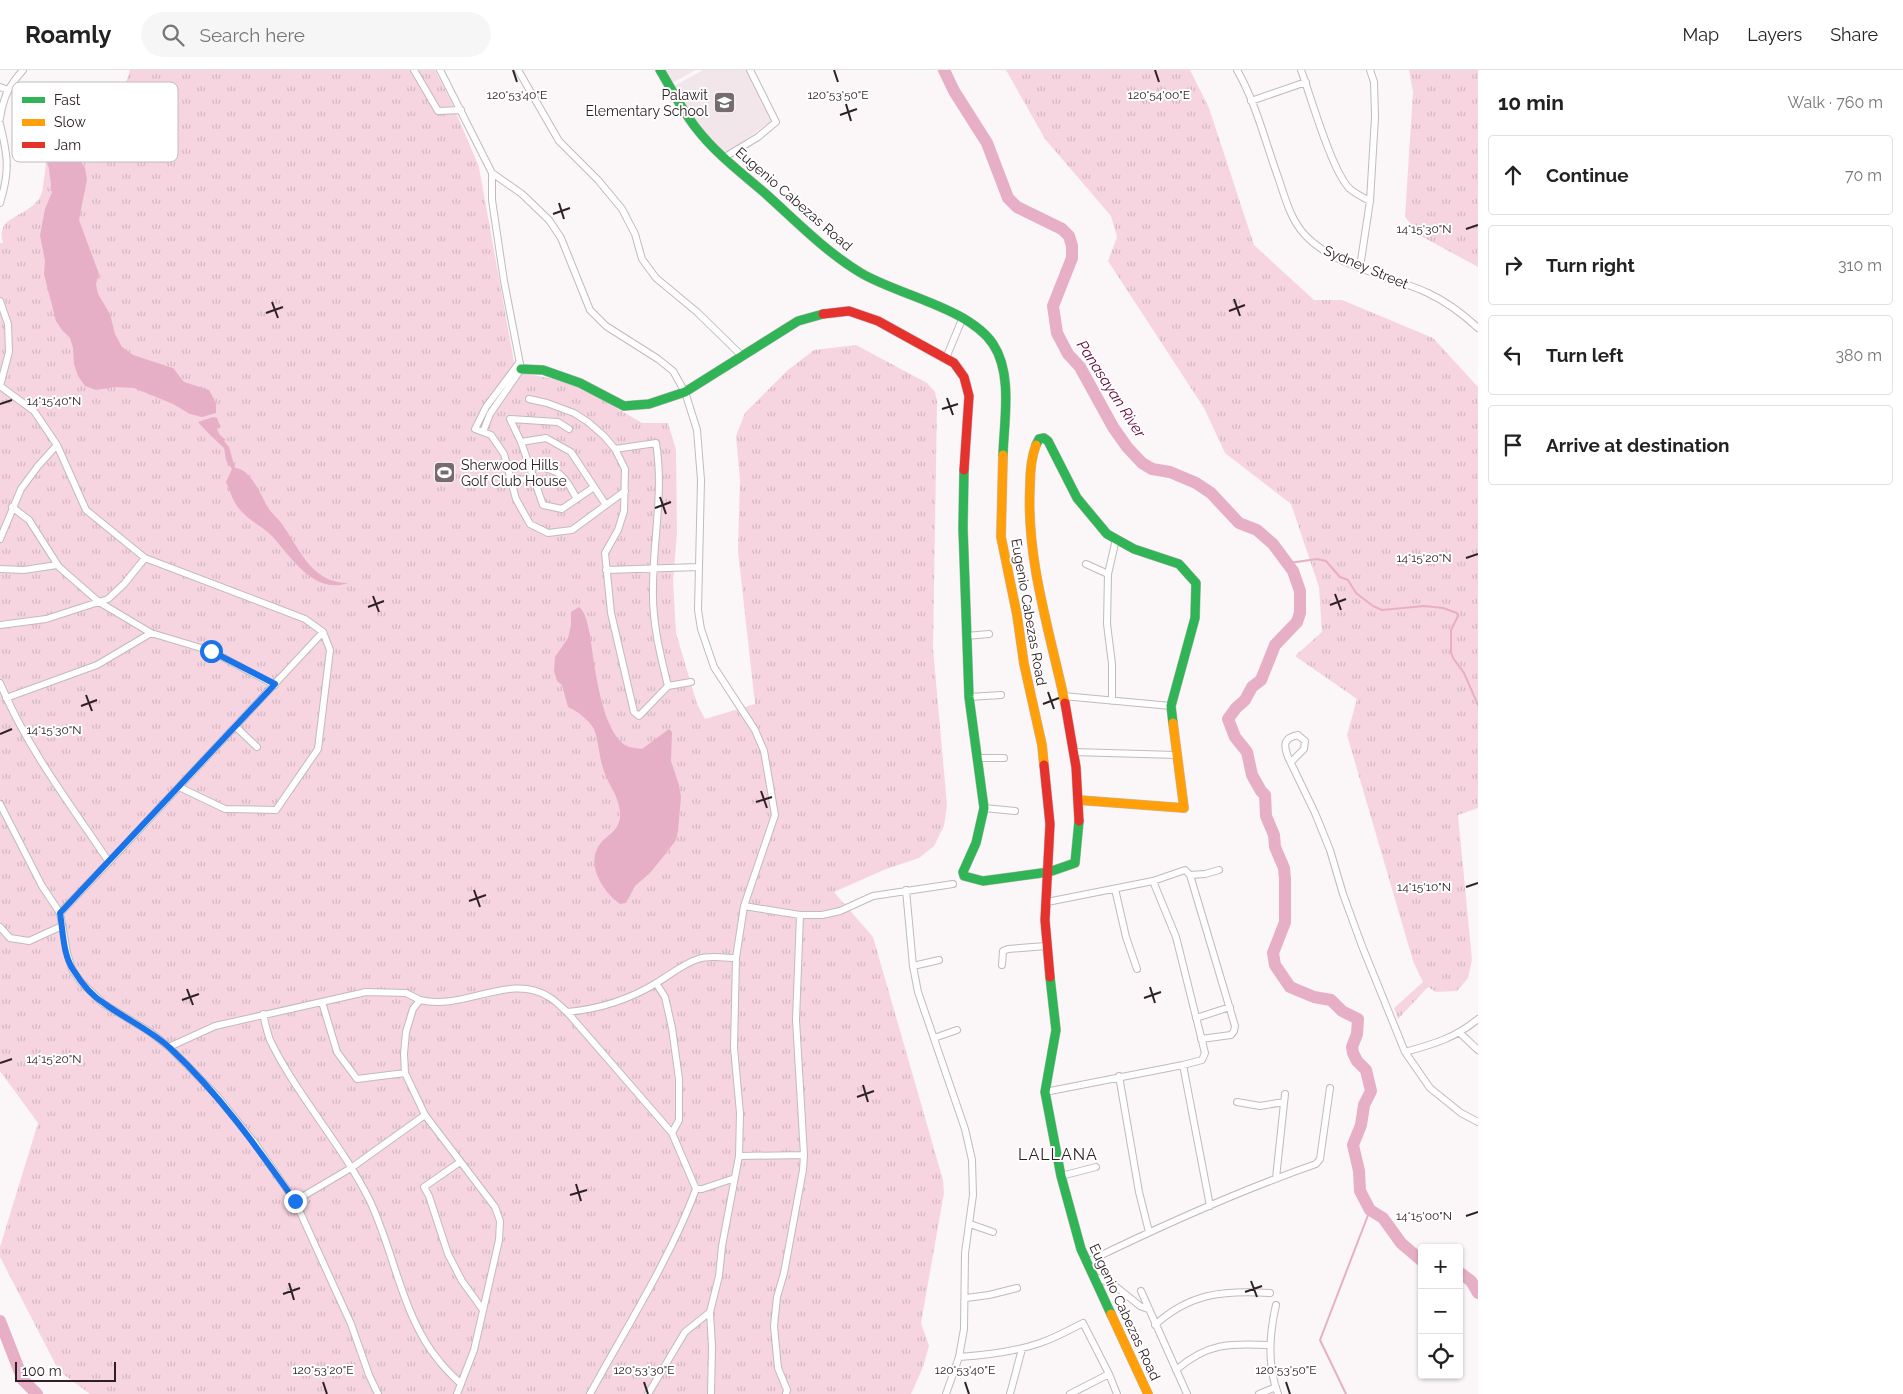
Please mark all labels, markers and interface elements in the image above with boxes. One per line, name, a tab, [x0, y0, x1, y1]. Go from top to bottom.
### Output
search box	[141, 12, 491, 57]
text: Roamly	[25, 20, 111, 49]
icon: search	[159, 21, 187, 49]
text: Search here	[199, 24, 305, 46]
text: Map	[1683, 24, 1719, 45]
text: Layers	[1747, 24, 1802, 45]
text: Share	[1830, 24, 1878, 45]
legend	[12, 82, 178, 162]
place label: Palawit Elementary School	[585, 87, 708, 119]
text: 120°53'40"E	[487, 88, 547, 102]
text: 120°53'50"E	[807, 88, 869, 102]
text: 120°54'00"E	[1128, 88, 1190, 102]
text: 10 min	[1498, 90, 1564, 115]
school or university icon: Palawit Elementary School	[712, 91, 736, 115]
text: Fast	[54, 92, 81, 108]
text: Walk · 760 m	[1788, 93, 1883, 112]
text: Slow	[54, 114, 86, 130]
text: Jam	[54, 137, 81, 153]
street label: Eugenio Cabezas Road	[732, 144, 856, 254]
icon: ahead	[1499, 161, 1527, 189]
text: Continue	[1546, 164, 1629, 186]
text: 70 m	[1845, 166, 1882, 185]
text: 14°15'30"N	[1396, 222, 1452, 236]
street label: Sydney Street	[1321, 242, 1411, 292]
icon: right	[1499, 251, 1527, 279]
text: Turn right	[1546, 254, 1635, 276]
text: 310 m	[1838, 256, 1882, 275]
water label: Panasayan River	[1073, 337, 1150, 442]
icon: left	[1499, 341, 1527, 369]
text: Turn left	[1546, 344, 1623, 366]
text: 380 m	[1835, 346, 1882, 365]
text: 14°15'40"N	[27, 394, 81, 408]
icon: arrive	[1499, 431, 1527, 459]
text: Arrive at destination	[1546, 434, 1730, 456]
place label: Sherwood Hills Golf Club House	[461, 457, 567, 489]
sports icon: Sherwood Hills Golf Club House	[433, 461, 457, 485]
street label: Eugenio Cabezas Road	[1008, 537, 1050, 687]
text: 14°15'20"N	[1396, 551, 1452, 565]
route start	[200, 640, 223, 663]
text: 14°15'30"N	[26, 723, 82, 737]
text: 14°15'10"N	[1397, 880, 1451, 894]
text: 14°15'20"N	[26, 1052, 82, 1066]
district label: LALLANA	[1018, 1145, 1098, 1164]
route end	[284, 1190, 307, 1213]
text: 14°15'00"N	[1396, 1209, 1452, 1223]
street label: Eugenio Cabezas Road	[1086, 1241, 1164, 1383]
map controls	[1418, 1244, 1463, 1379]
button: +	[1418, 1244, 1463, 1289]
button: −	[1418, 1289, 1463, 1334]
button: locate	[1418, 1334, 1463, 1379]
scale bar	[15, 1359, 116, 1382]
text: 100 m	[22, 1363, 62, 1379]
text: 120°53'20"E	[292, 1363, 354, 1377]
text: 120°53'30"E	[613, 1363, 675, 1377]
text: 120°53'40"E	[935, 1363, 995, 1377]
text: 120°53'50"E	[1255, 1363, 1317, 1377]

